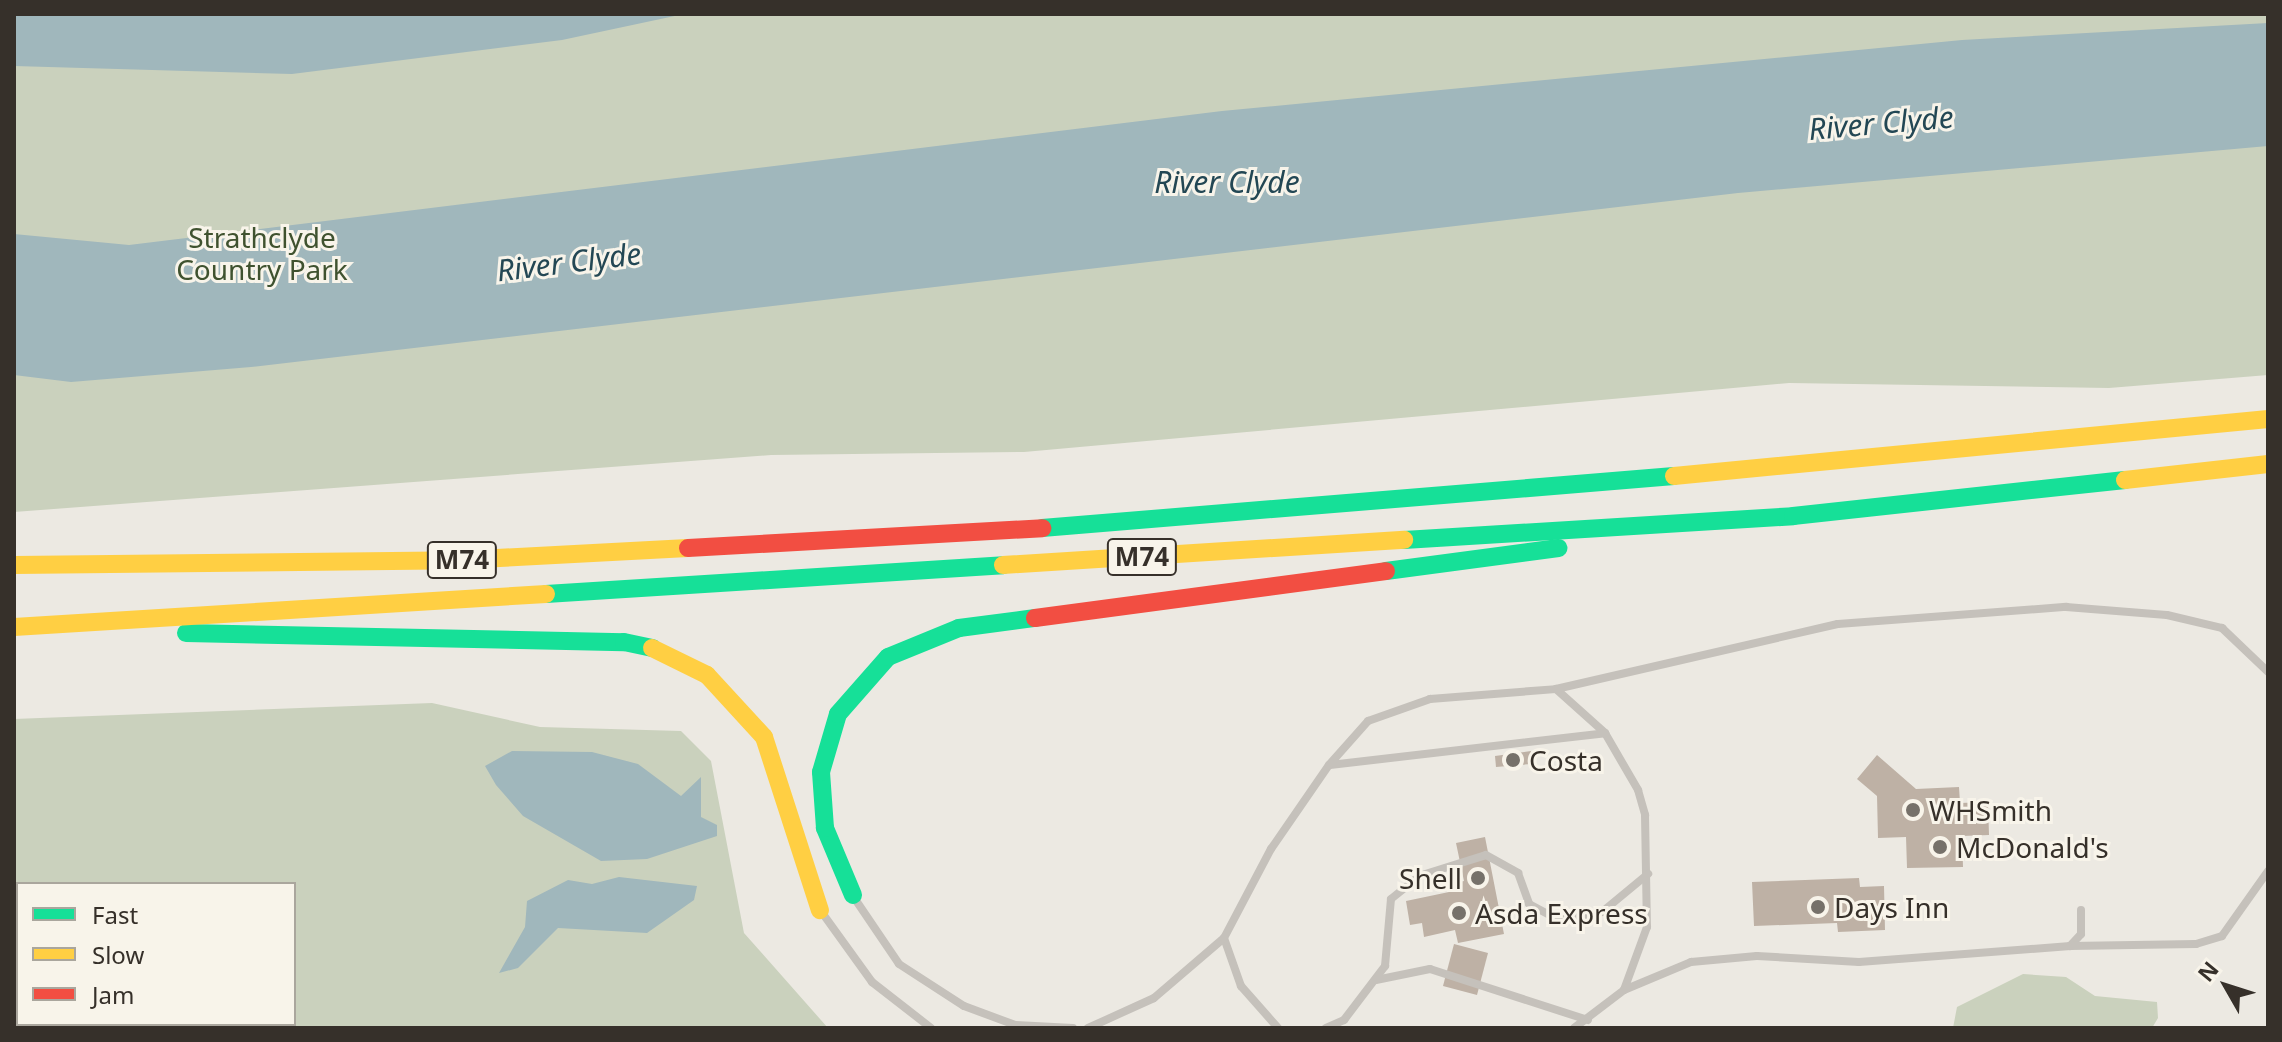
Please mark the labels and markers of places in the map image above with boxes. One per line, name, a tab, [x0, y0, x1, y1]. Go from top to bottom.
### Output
place label: Costa	[1529, 743, 1603, 777]
marker: Costa	[1504, 751, 1522, 769]
place label: WHSmith	[1929, 793, 2052, 827]
marker: WHSmith	[1904, 801, 1922, 819]
place label: McDonald's	[1956, 830, 2109, 864]
marker: McDonald's	[1931, 838, 1949, 856]
place label: Shell	[1399, 861, 1462, 895]
marker: Shell	[1469, 869, 1487, 887]
place label: Days Inn	[1834, 890, 1949, 924]
place label: Asda Express	[1475, 896, 1648, 930]
marker: Days Inn	[1809, 898, 1827, 916]
marker: Asda Express	[1450, 904, 1468, 922]

